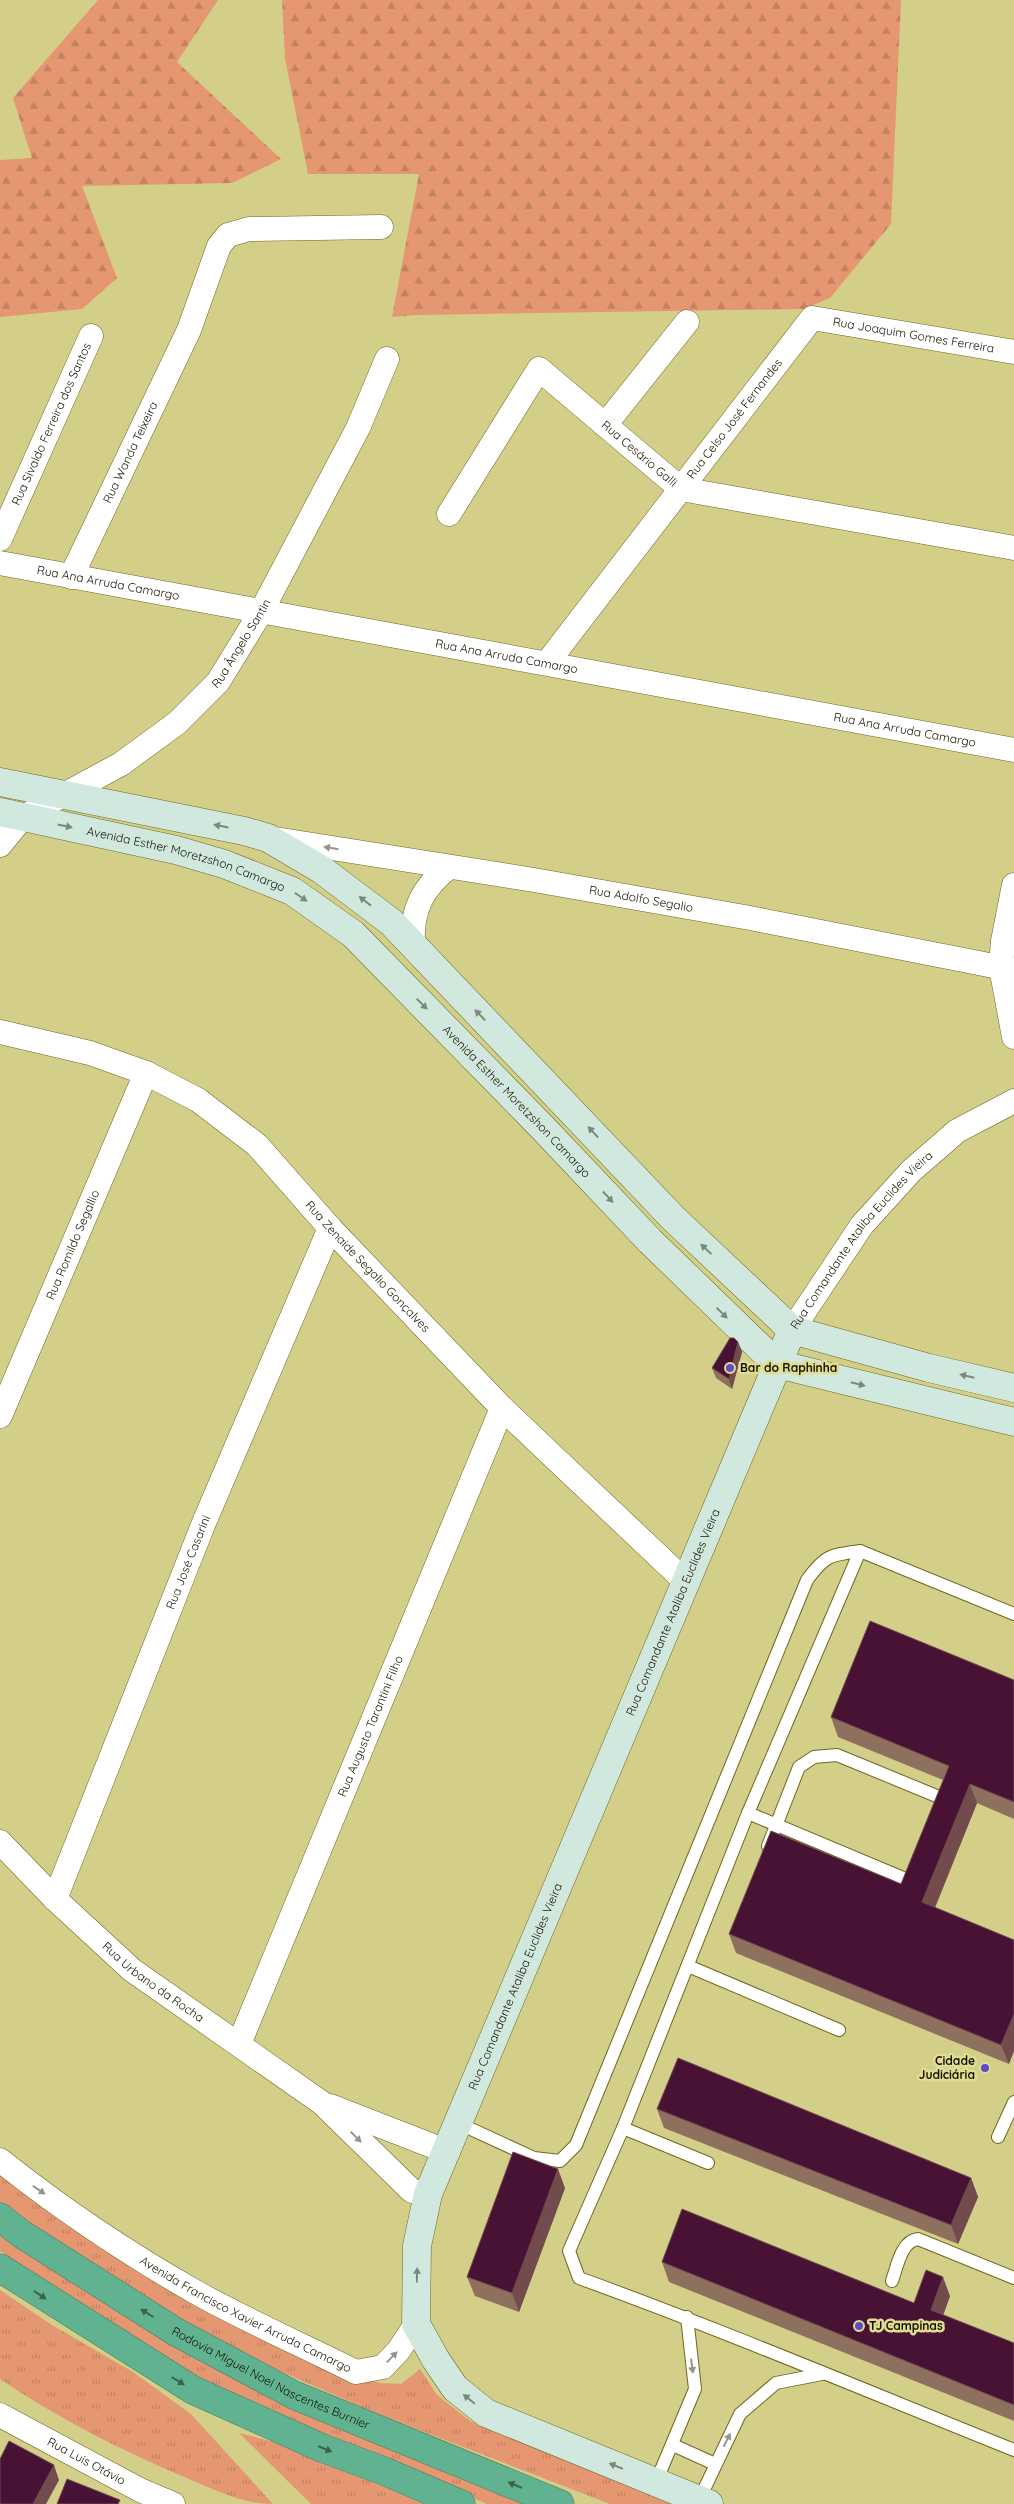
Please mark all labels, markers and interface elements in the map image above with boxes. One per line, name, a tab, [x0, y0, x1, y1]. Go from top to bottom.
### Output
street label: Rua Joaquim Gomes Ferreira	[832, 314, 995, 356]
street label: Rua Sivaldo Ferreira dos Santos	[8, 340, 94, 508]
street label: Rua Celso José Fernandes	[683, 355, 785, 482]
street label: Rua Wanda Teixeira	[99, 399, 161, 506]
street label: Rua Cesário Galli	[599, 417, 681, 490]
street label: Rua Ana Arruda Camargo	[36, 562, 181, 603]
street label: Rua Ângelo Santin	[208, 596, 274, 691]
street label: Rua Ana Arruda Camargo	[434, 635, 579, 676]
street label: Rua Ana Arruda Camargo	[832, 709, 977, 750]
one-way arrow	[213, 822, 228, 830]
one-way arrow	[57, 823, 73, 831]
street label: Avenida Esther Moretzshon Camargo	[85, 823, 287, 895]
one-way arrow	[323, 844, 339, 852]
street label: Rua Adolfo Segalio	[588, 882, 695, 915]
one-way arrow	[294, 892, 308, 902]
one-way arrow	[359, 895, 372, 906]
one-way arrow	[416, 998, 428, 1010]
one-way arrow	[474, 1010, 486, 1022]
street label: Avenida Esther Moretzshon Camargo	[440, 1022, 594, 1181]
one-way arrow	[587, 1127, 599, 1139]
street label: Rua Comandante Ataliba Euclides Vieira	[787, 1148, 936, 1332]
street label: Rua Romildo Segallio	[42, 1187, 102, 1302]
one-way arrow	[602, 1190, 614, 1202]
street label: Rua Zenaide Segalio Gonçalves	[302, 1197, 434, 1335]
one-way arrow	[700, 1243, 712, 1255]
one-way arrow	[715, 1307, 727, 1319]
place label: Bar do Raphinha	[740, 1360, 837, 1375]
marker: Bar do Raphinha	[724, 1362, 736, 1374]
one-way arrow	[959, 1372, 974, 1380]
one-way arrow	[851, 1380, 866, 1388]
street label: Rua Comandante Ataliba Euclides Vieira	[622, 1506, 723, 1718]
street label: Rua José Casarini	[162, 1513, 213, 1611]
street label: Rua Augusto Tarantini Filho	[334, 1653, 406, 1799]
street label: Rua Comandante Ataliba Euclides Vieira	[465, 1881, 565, 2092]
street label: Rua Urbano da Rocha	[99, 1938, 207, 2025]
place label: Cidade Judiciária	[919, 2053, 975, 2082]
marker: Cidade Judiciária	[979, 2062, 991, 2074]
one-way arrow	[350, 2131, 362, 2143]
one-way arrow	[32, 2185, 46, 2195]
street label: Avenida Francisco Xavier Arruda Camargo	[137, 2253, 354, 2376]
one-way arrow	[413, 2267, 421, 2283]
one-way arrow	[34, 2290, 47, 2299]
one-way arrow	[140, 2308, 153, 2318]
place label: TJ Campinas	[869, 2318, 943, 2333]
marker: TJ Campinas	[853, 2320, 865, 2332]
street label: Rodovia Miguel Noel Nascentes Burnier	[169, 2323, 373, 2432]
one-way arrow	[386, 2351, 398, 2363]
one-way arrow	[689, 2358, 697, 2374]
one-way arrow	[171, 2377, 185, 2386]
one-way arrow	[462, 2394, 475, 2405]
one-way arrow	[723, 2433, 731, 2447]
street label: Rua Luis Otávio	[45, 2434, 128, 2488]
one-way arrow	[318, 2446, 333, 2453]
one-way arrow	[609, 2461, 623, 2469]
one-way arrow	[508, 2481, 522, 2489]

